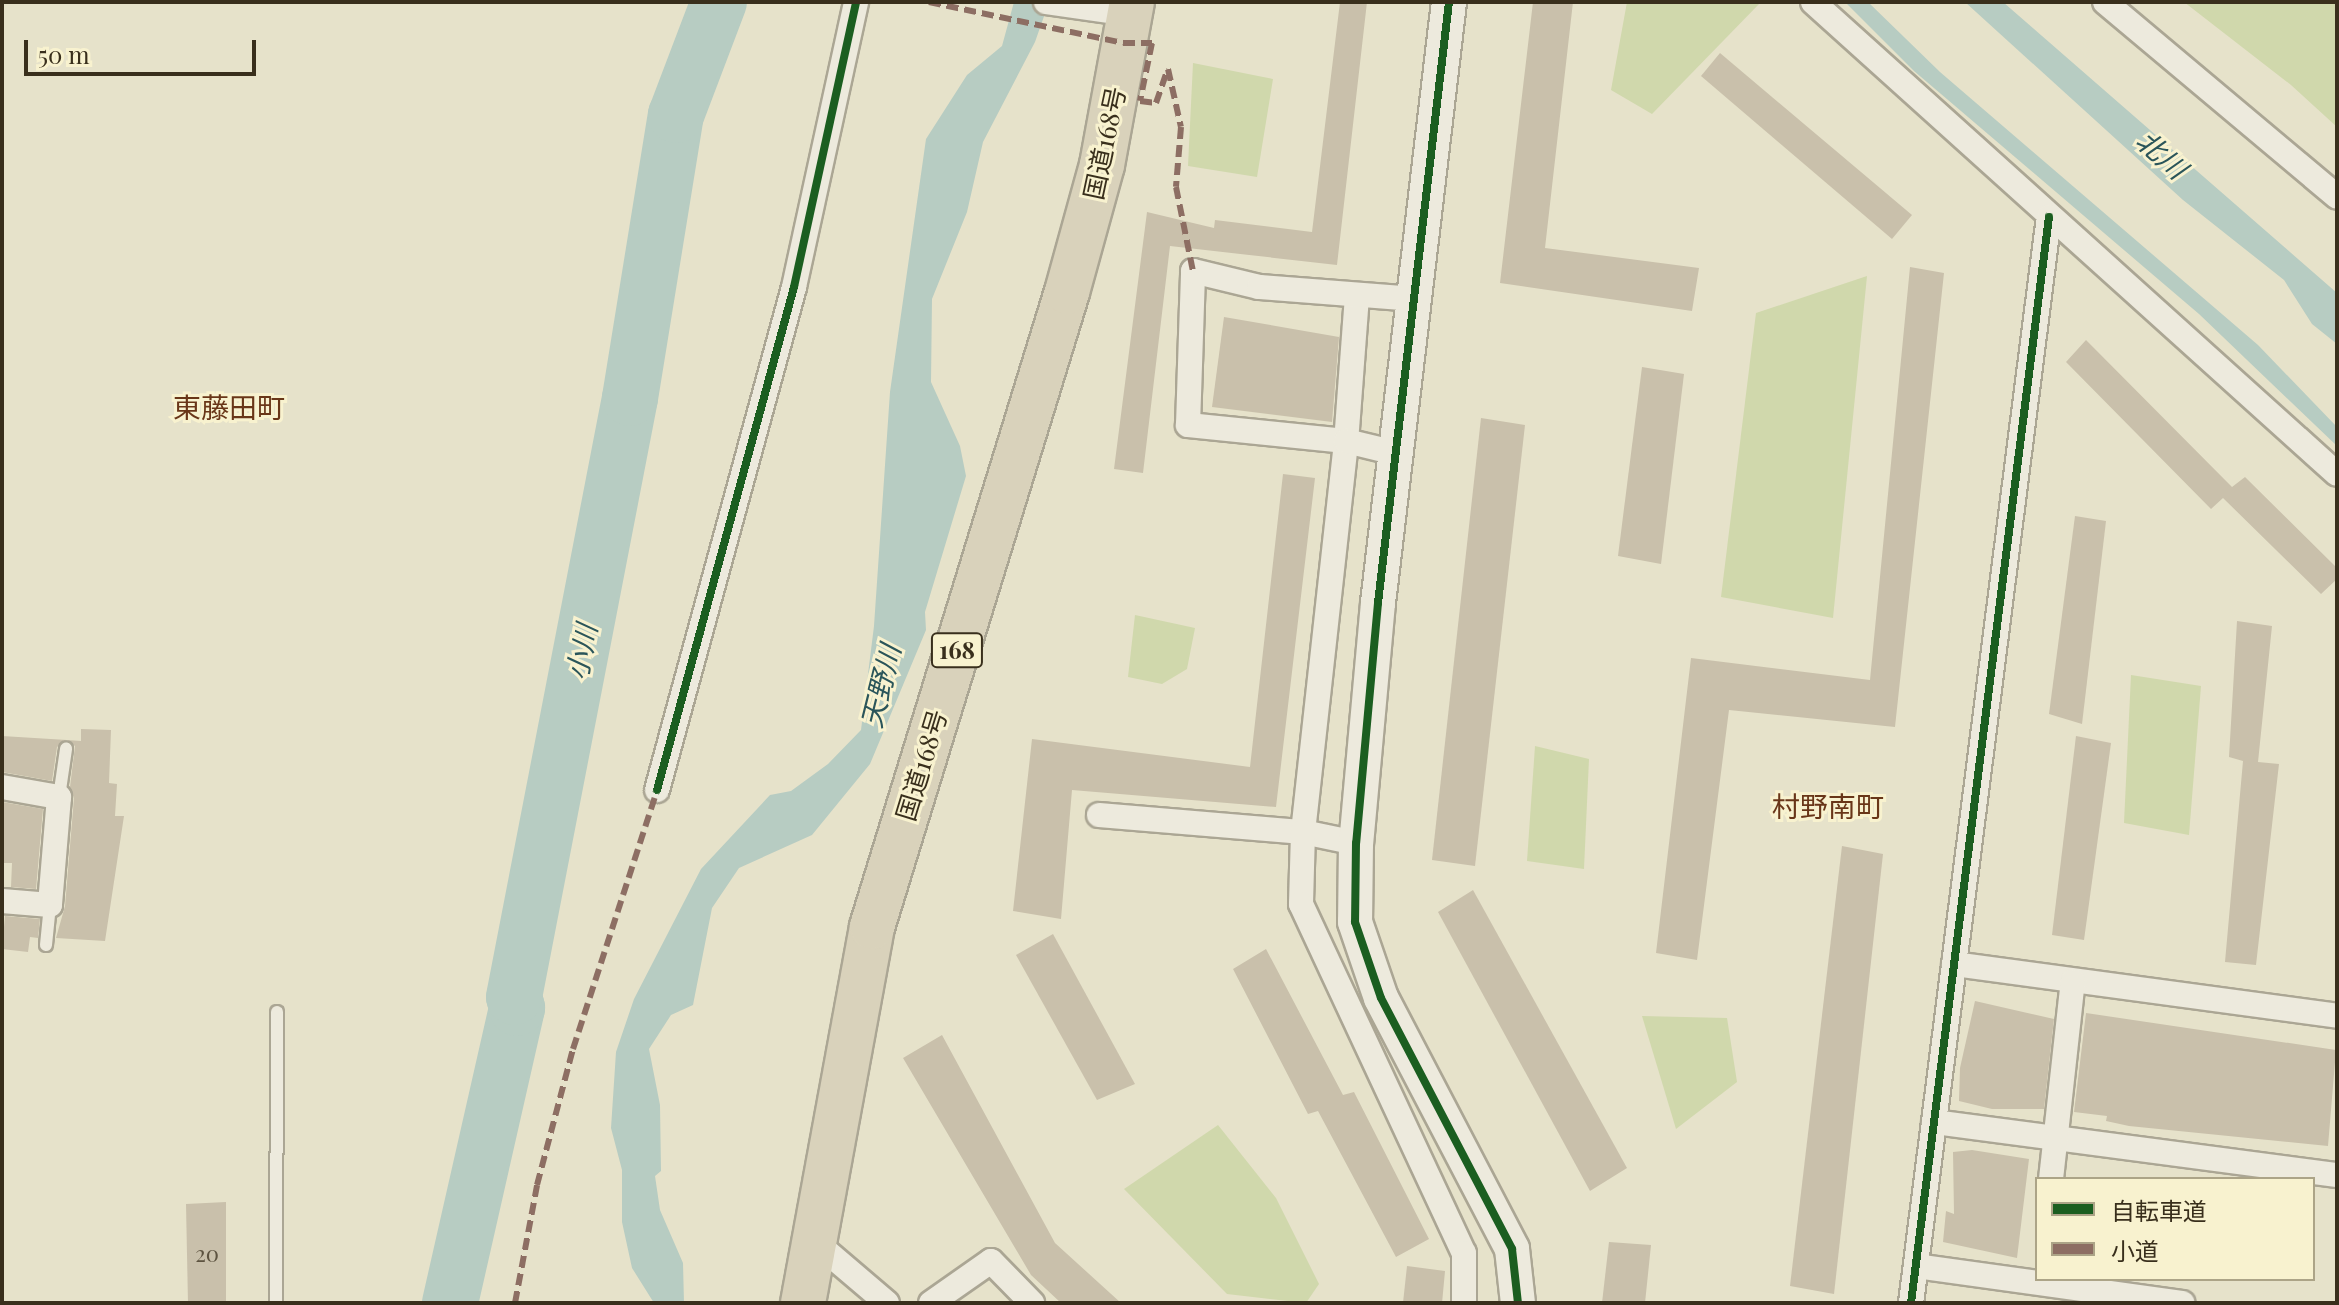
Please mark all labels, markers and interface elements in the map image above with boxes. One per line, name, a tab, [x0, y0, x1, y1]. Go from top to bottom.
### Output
scale bar	[28, 24, 260, 74]
text: 50 m	[38, 38, 90, 70]
street label: 国道168号	[1077, 84, 1131, 202]
water label: 北川	[2130, 123, 2194, 185]
district label: 東藤田町	[173, 390, 285, 424]
water label: 小川	[559, 621, 603, 683]
road number: 168	[929, 630, 985, 670]
water label: 天野川	[854, 641, 906, 731]
street label: 国道168号	[889, 706, 953, 824]
district label: 村野南町	[1772, 789, 1884, 823]
legend	[2035, 1177, 2315, 1281]
text: 自転車道	[2111, 1194, 2207, 1226]
text: 小道	[2111, 1234, 2159, 1266]
house number: 20	[195, 1241, 219, 1267]

